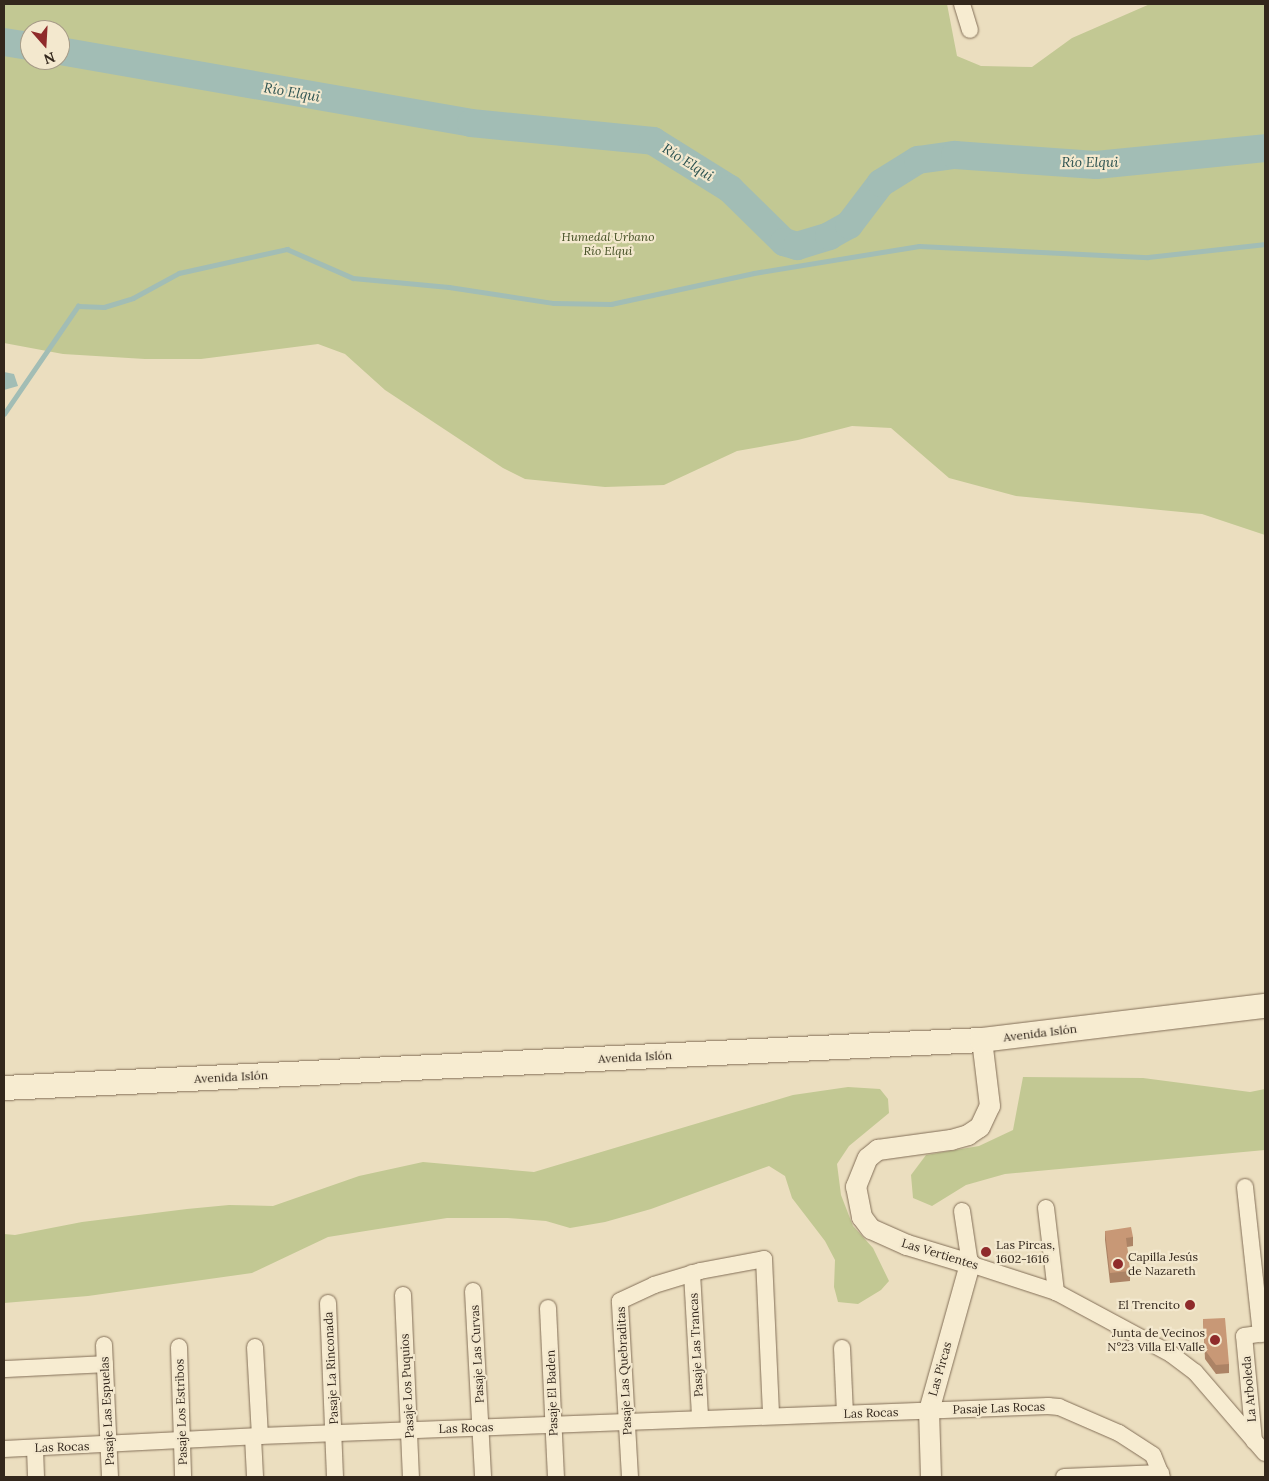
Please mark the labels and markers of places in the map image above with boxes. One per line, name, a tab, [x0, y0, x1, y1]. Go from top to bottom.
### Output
place label: Las Pircas, 1602-1616	[996, 1238, 1055, 1266]
marker: Las Pircas, 1602-1616	[980, 1246, 992, 1258]
place label: Capilla Jesús de Nazareth	[1128, 1250, 1198, 1278]
marker: Capilla Jesús de Nazareth	[1112, 1258, 1124, 1270]
place label: El Trencito	[1118, 1298, 1180, 1312]
marker: El Trencito	[1184, 1299, 1196, 1311]
place label: Junta de Vecinos N°23 Villa El Valle	[1107, 1326, 1205, 1354]
marker: Junta de Vecinos N°23 Villa El Valle	[1209, 1334, 1221, 1346]

